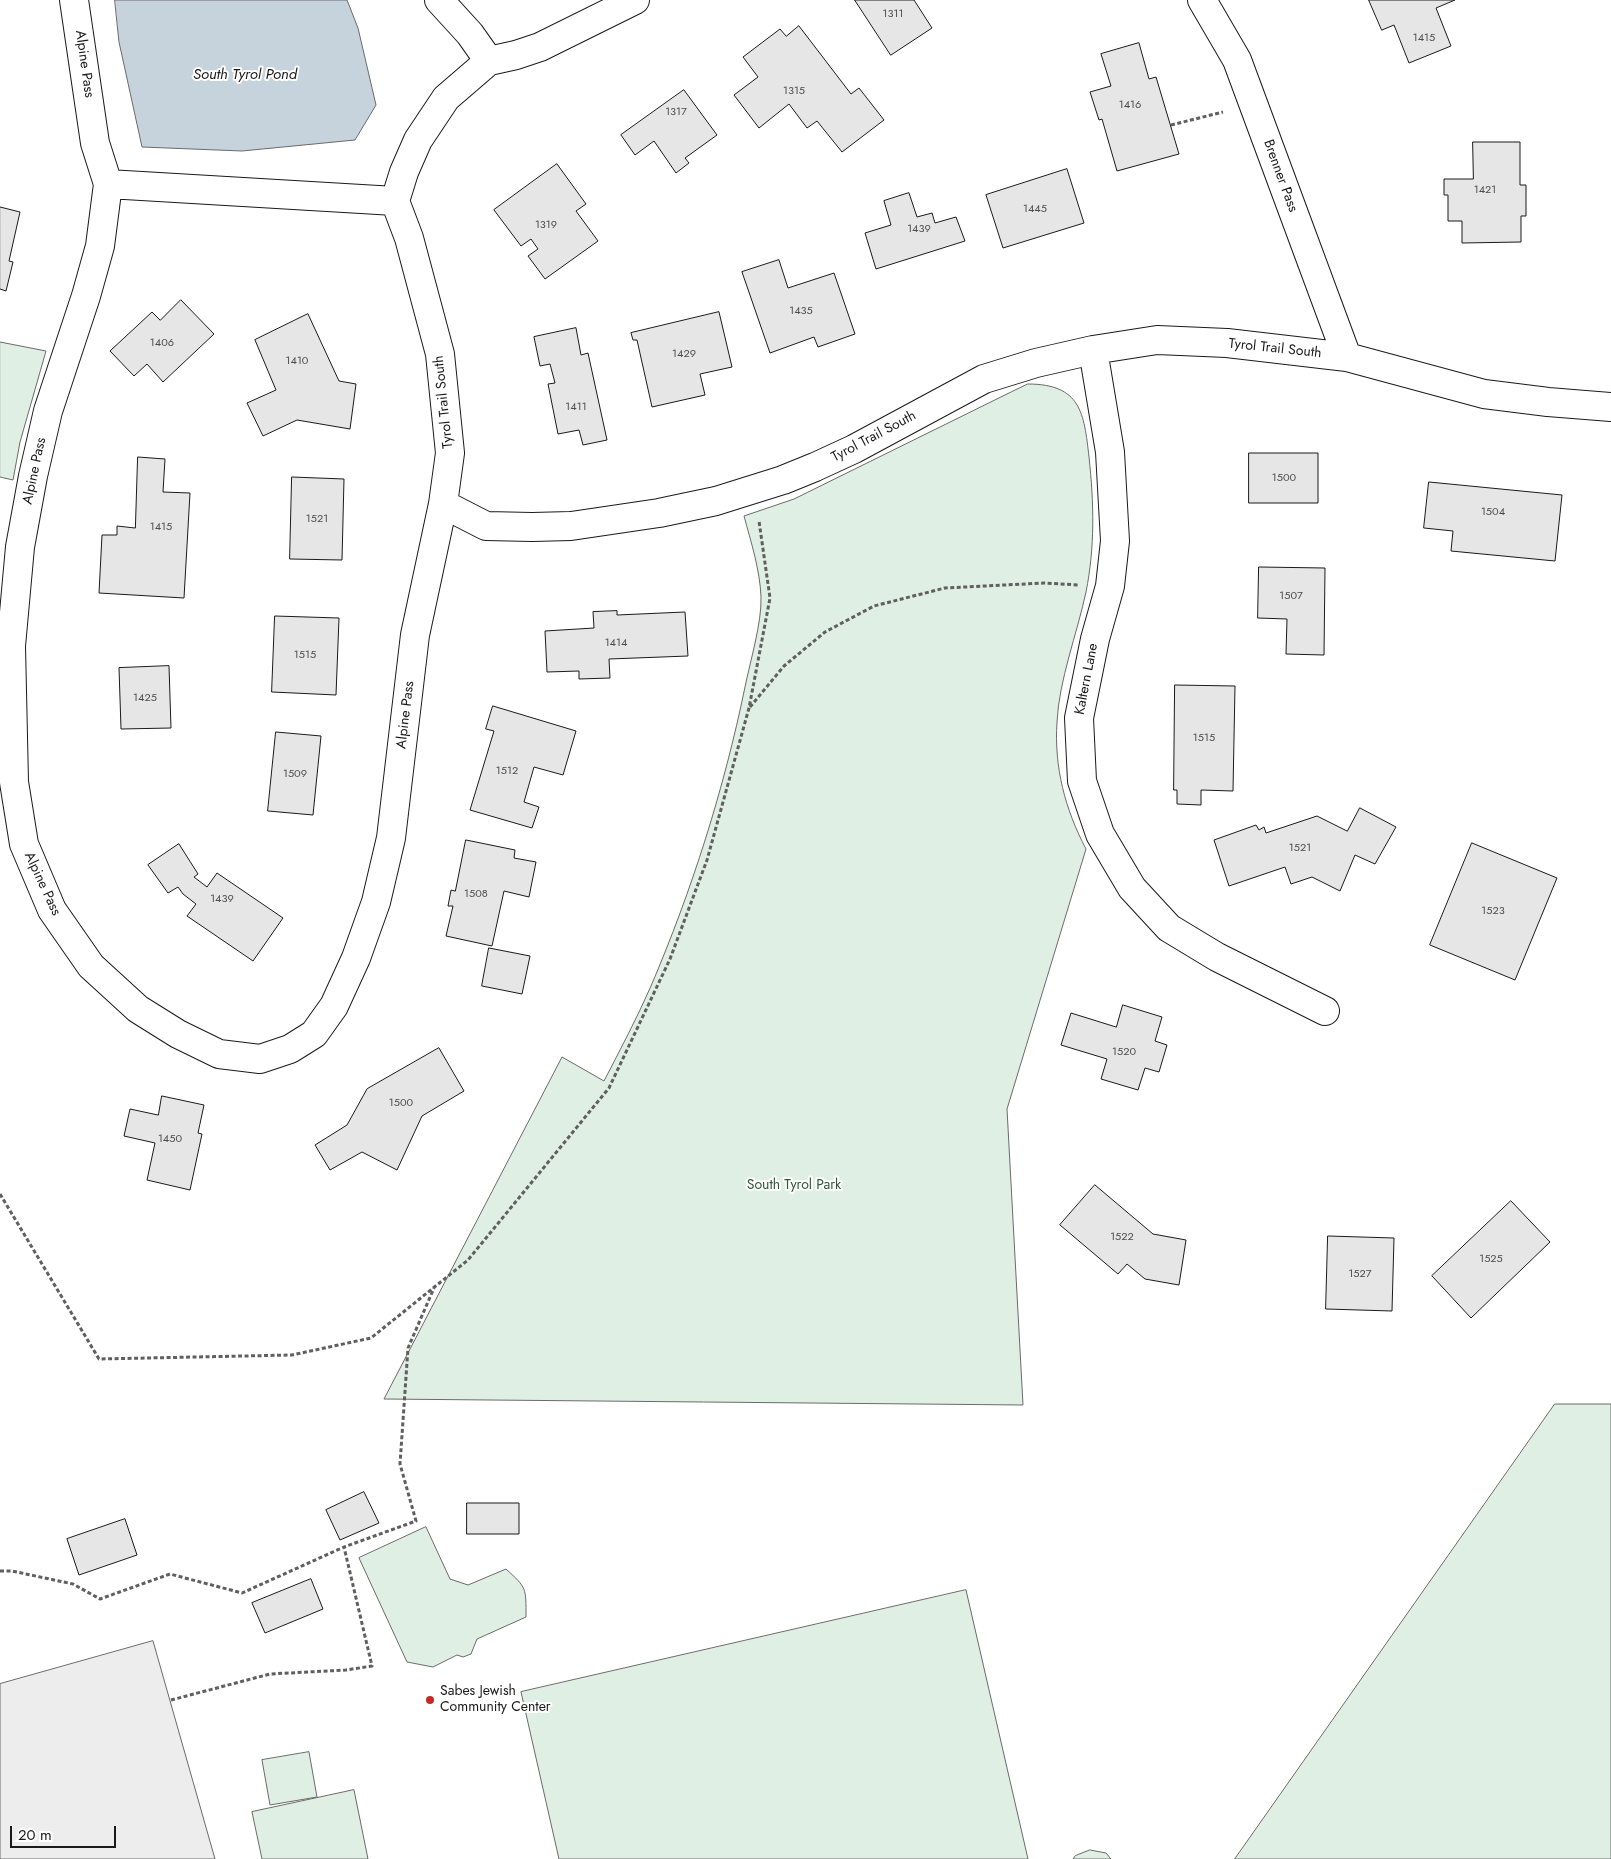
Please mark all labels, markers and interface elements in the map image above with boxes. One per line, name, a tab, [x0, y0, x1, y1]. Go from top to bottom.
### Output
house number: 1311	[883, 7, 903, 21]
street label: Alpine Pass	[71, 29, 97, 99]
house number: 1415	[1413, 31, 1435, 45]
water label: South Tyrol Pond	[193, 66, 297, 84]
house number: 1315	[783, 84, 805, 98]
house number: 1416	[1119, 98, 1141, 112]
house number: 1317	[665, 105, 687, 119]
street label: Brenner Pass	[1259, 138, 1301, 214]
house number: 1421	[1474, 183, 1496, 197]
house number: 1445	[1023, 202, 1047, 216]
house number: 1319	[535, 218, 557, 232]
house number: 1439	[907, 222, 931, 236]
house number: 1435	[789, 304, 813, 318]
house number: 1406	[150, 336, 174, 350]
street label: Tyrol Trail South	[1228, 336, 1322, 362]
house number: 1429	[672, 347, 696, 361]
house number: 1410	[286, 354, 308, 368]
street label: Tyrol Trail South	[431, 355, 457, 449]
house number: 1411	[565, 400, 587, 414]
street label: Tyrol Trail South	[829, 408, 919, 466]
street label: Alpine Pass	[20, 436, 50, 506]
house number: 1500	[1272, 471, 1296, 485]
house number: 1504	[1481, 505, 1505, 519]
house number: 1521	[306, 512, 328, 526]
house number: 1415	[150, 520, 172, 534]
house number: 1507	[1279, 589, 1303, 603]
house number: 1414	[605, 636, 627, 650]
street label: Kaltern Lane	[1072, 642, 1102, 716]
house number: 1515	[294, 648, 316, 662]
street label: Alpine Pass	[394, 680, 418, 750]
house number: 1425	[133, 691, 157, 705]
house number: 1515	[1193, 731, 1215, 745]
house number: 1512	[496, 764, 518, 778]
house number: 1509	[283, 767, 307, 781]
house number: 1521	[1289, 841, 1311, 855]
street label: Alpine Pass	[20, 850, 64, 918]
house number: 1508	[464, 887, 488, 901]
house number: 1439	[210, 892, 234, 906]
house number: 1523	[1481, 904, 1505, 918]
house number: 1520	[1112, 1045, 1136, 1059]
house number: 1500	[389, 1096, 413, 1110]
house number: 1450	[158, 1132, 182, 1146]
park label: South Tyrol Park	[747, 1178, 841, 1194]
house number: 1522	[1110, 1230, 1134, 1244]
house number: 1525	[1479, 1252, 1503, 1266]
house number: 1527	[1348, 1267, 1372, 1281]
place label: Sabes Jewish Community Center	[440, 1684, 551, 1716]
marker: Sabes Jewish Community Center	[424, 1694, 436, 1706]
scale bar	[12, 1816, 119, 1848]
text: 20 m	[18, 1824, 52, 1846]

